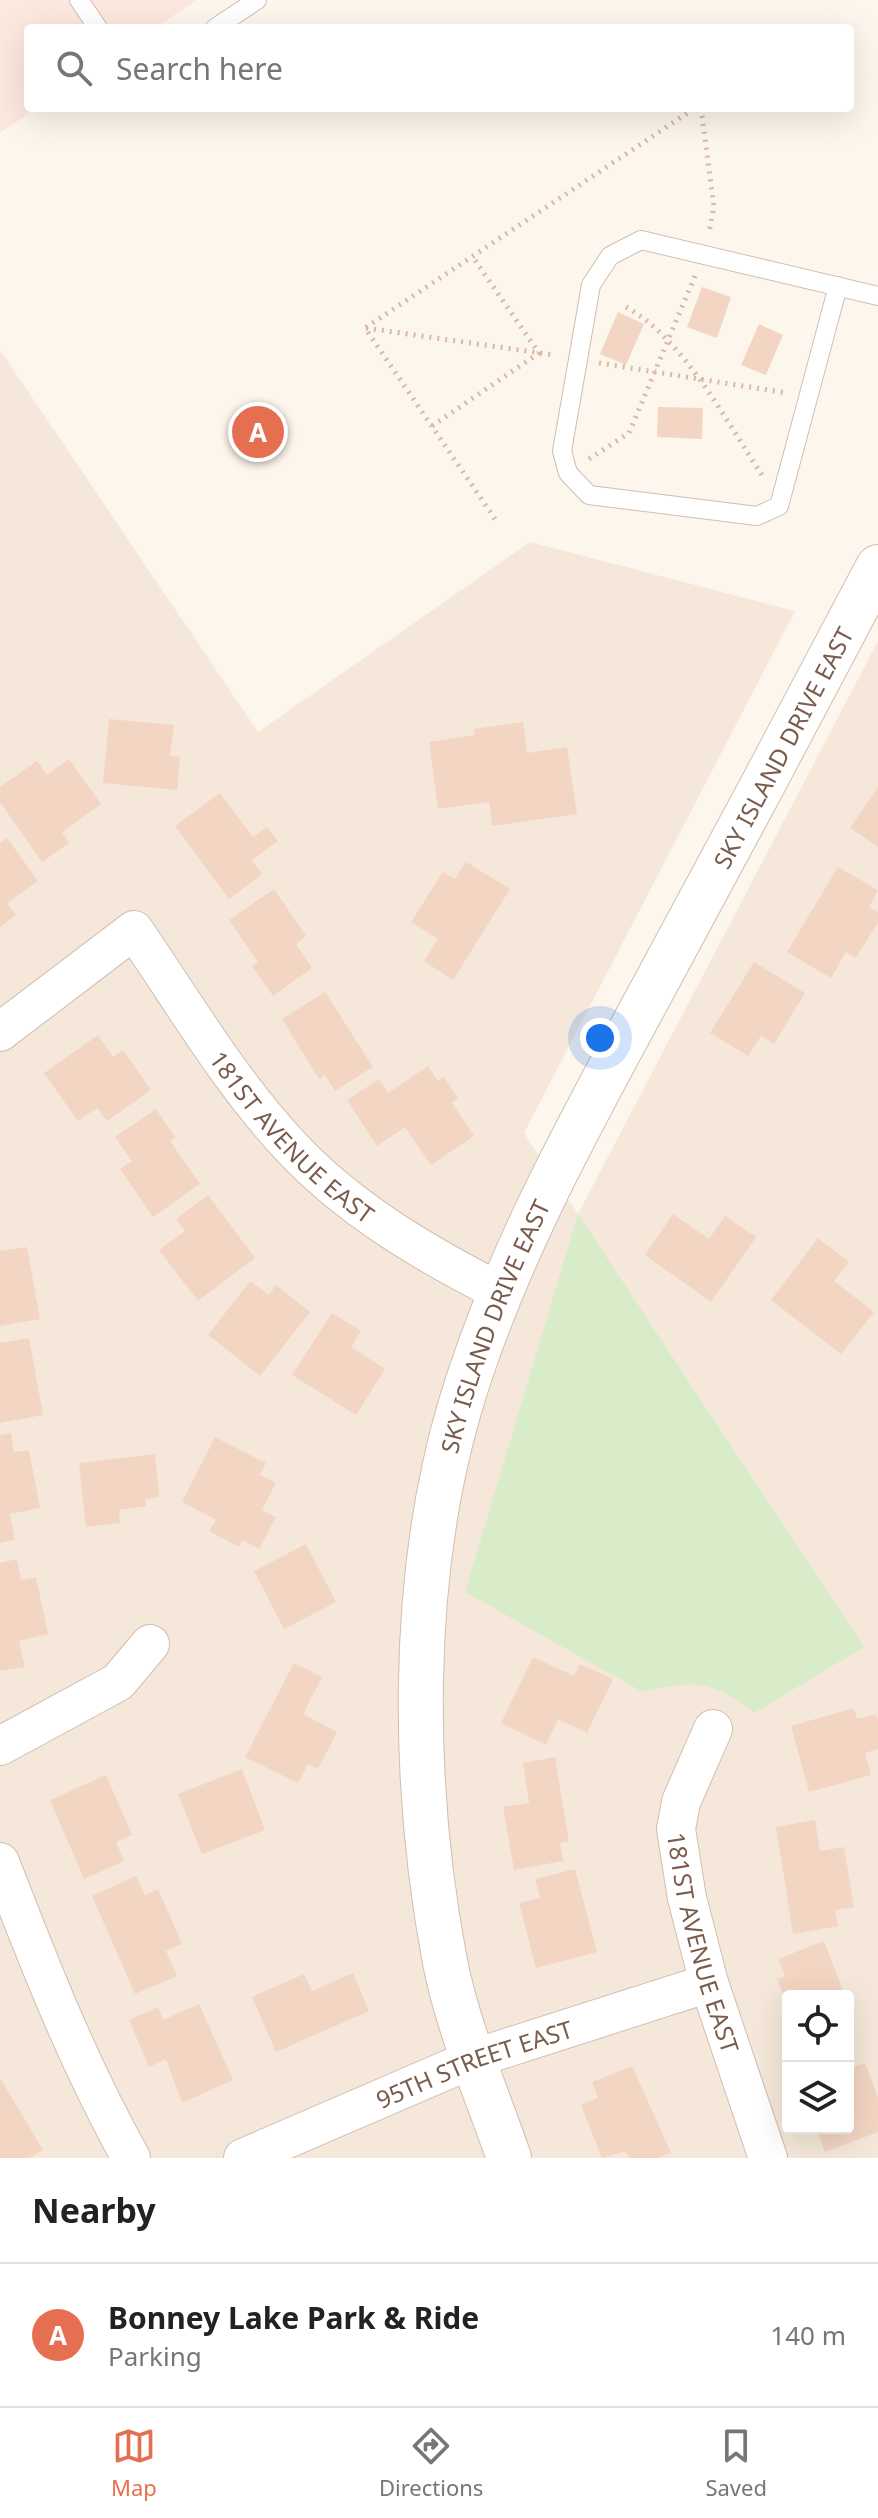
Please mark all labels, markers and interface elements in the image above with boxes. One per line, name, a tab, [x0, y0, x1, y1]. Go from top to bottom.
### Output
search box	[24, 24, 854, 112]
icon: search	[52, 46, 96, 90]
text: Search here	[116, 48, 283, 89]
pin: A	[232, 402, 284, 462]
street label: SKY ISLAND DRIVE EAST	[705, 620, 861, 874]
your location	[580, 1018, 620, 1058]
street label: 181ST AVENUE EAST	[203, 1044, 382, 1230]
street label: SKY ISLAND DRIVE EAST	[432, 1193, 557, 1456]
street label: 181ST AVENUE EAST	[660, 1830, 748, 2058]
map controls	[782, 1990, 854, 2134]
button: locate	[782, 1990, 854, 2062]
street label: 95TH STREET EAST	[371, 2011, 577, 2115]
button: layers	[782, 2062, 854, 2134]
text: Nearby	[32, 2187, 156, 2233]
text: Bonney Lake Park & Ride	[108, 2297, 479, 2338]
text: A	[49, 2317, 67, 2353]
text: 140 m	[770, 2317, 846, 2353]
text: Parking	[108, 2338, 202, 2374]
tab: Map	[111, 2424, 157, 2502]
tab: Directions	[379, 2424, 483, 2502]
tab: Saved	[705, 2424, 767, 2502]

